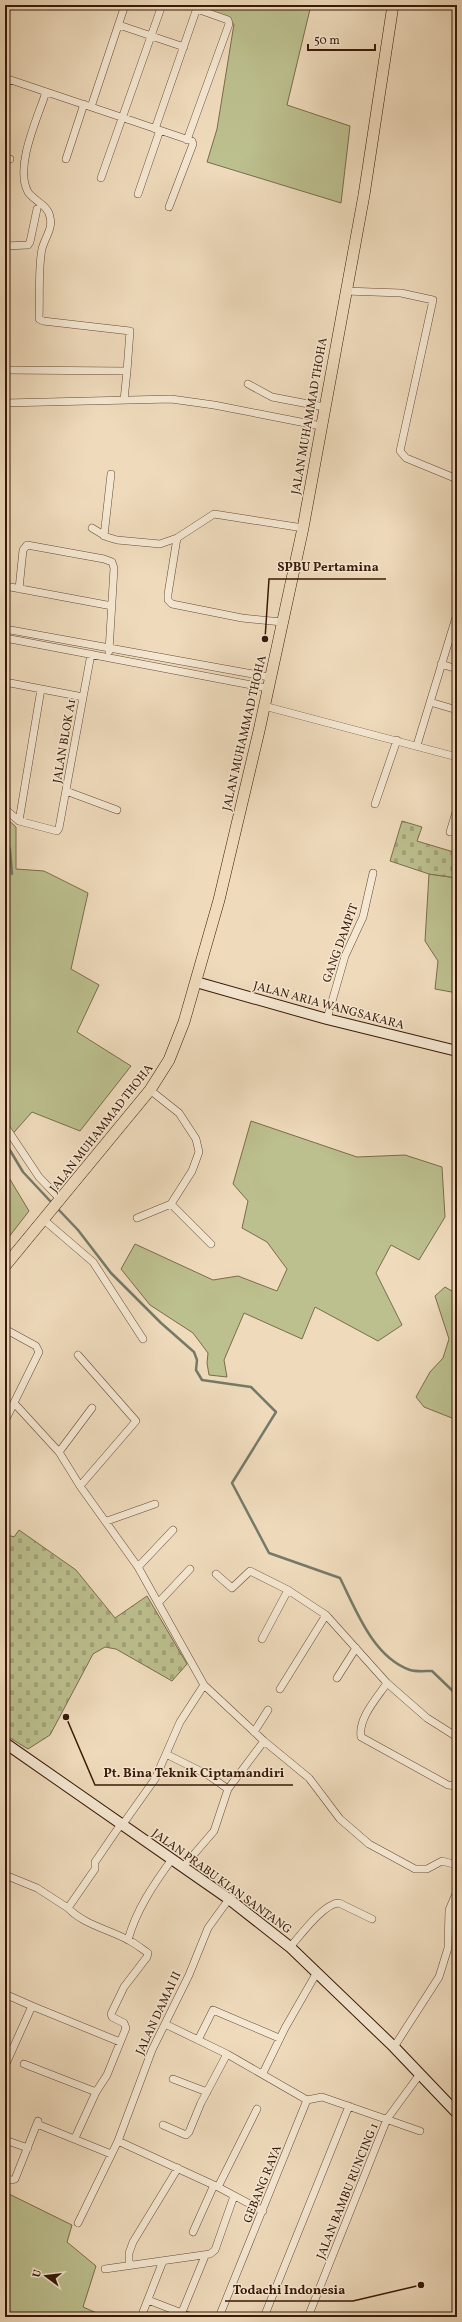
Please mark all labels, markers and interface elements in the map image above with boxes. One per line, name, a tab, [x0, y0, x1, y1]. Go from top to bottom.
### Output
scale bar	[308, 26, 375, 52]
text: 50 m	[314, 33, 340, 49]
street label: JALAN MUHAMMAD THOHA	[288, 336, 332, 496]
callout: SPBU Pertamina	[269, 554, 386, 579]
text: SPBU Pertamina	[277, 559, 379, 577]
street label: JALAN MUHAMMAD THOHA	[219, 653, 271, 813]
street label: JALAN BLOK A1	[50, 698, 80, 785]
street label: GANG DAMPIT	[319, 902, 363, 985]
street label: JALAN ARIA WANGSAKARA	[252, 978, 406, 1034]
street label: JALAN MUHAMMAD THOHA	[46, 1061, 157, 1196]
callout: Pt. Bina Teknik Ciptamandiri	[95, 1760, 293, 1785]
text: Pt. Bina Teknik Ciptamandiri	[104, 1765, 285, 1783]
street label: JALAN PRABU KIAN SANTANG	[148, 1826, 294, 1938]
street label: JALAN DAMAI II	[133, 1969, 185, 2058]
street label: JALAN BAMBU RUNCING 1	[313, 2121, 383, 2262]
street label: GEBANG RAYA	[240, 2143, 286, 2226]
north arrow	[26, 2256, 66, 2296]
text: U	[30, 2268, 46, 2279]
callout: Todachi Indonesia	[225, 2276, 353, 2301]
text: Todachi Indonesia	[233, 2282, 345, 2300]

